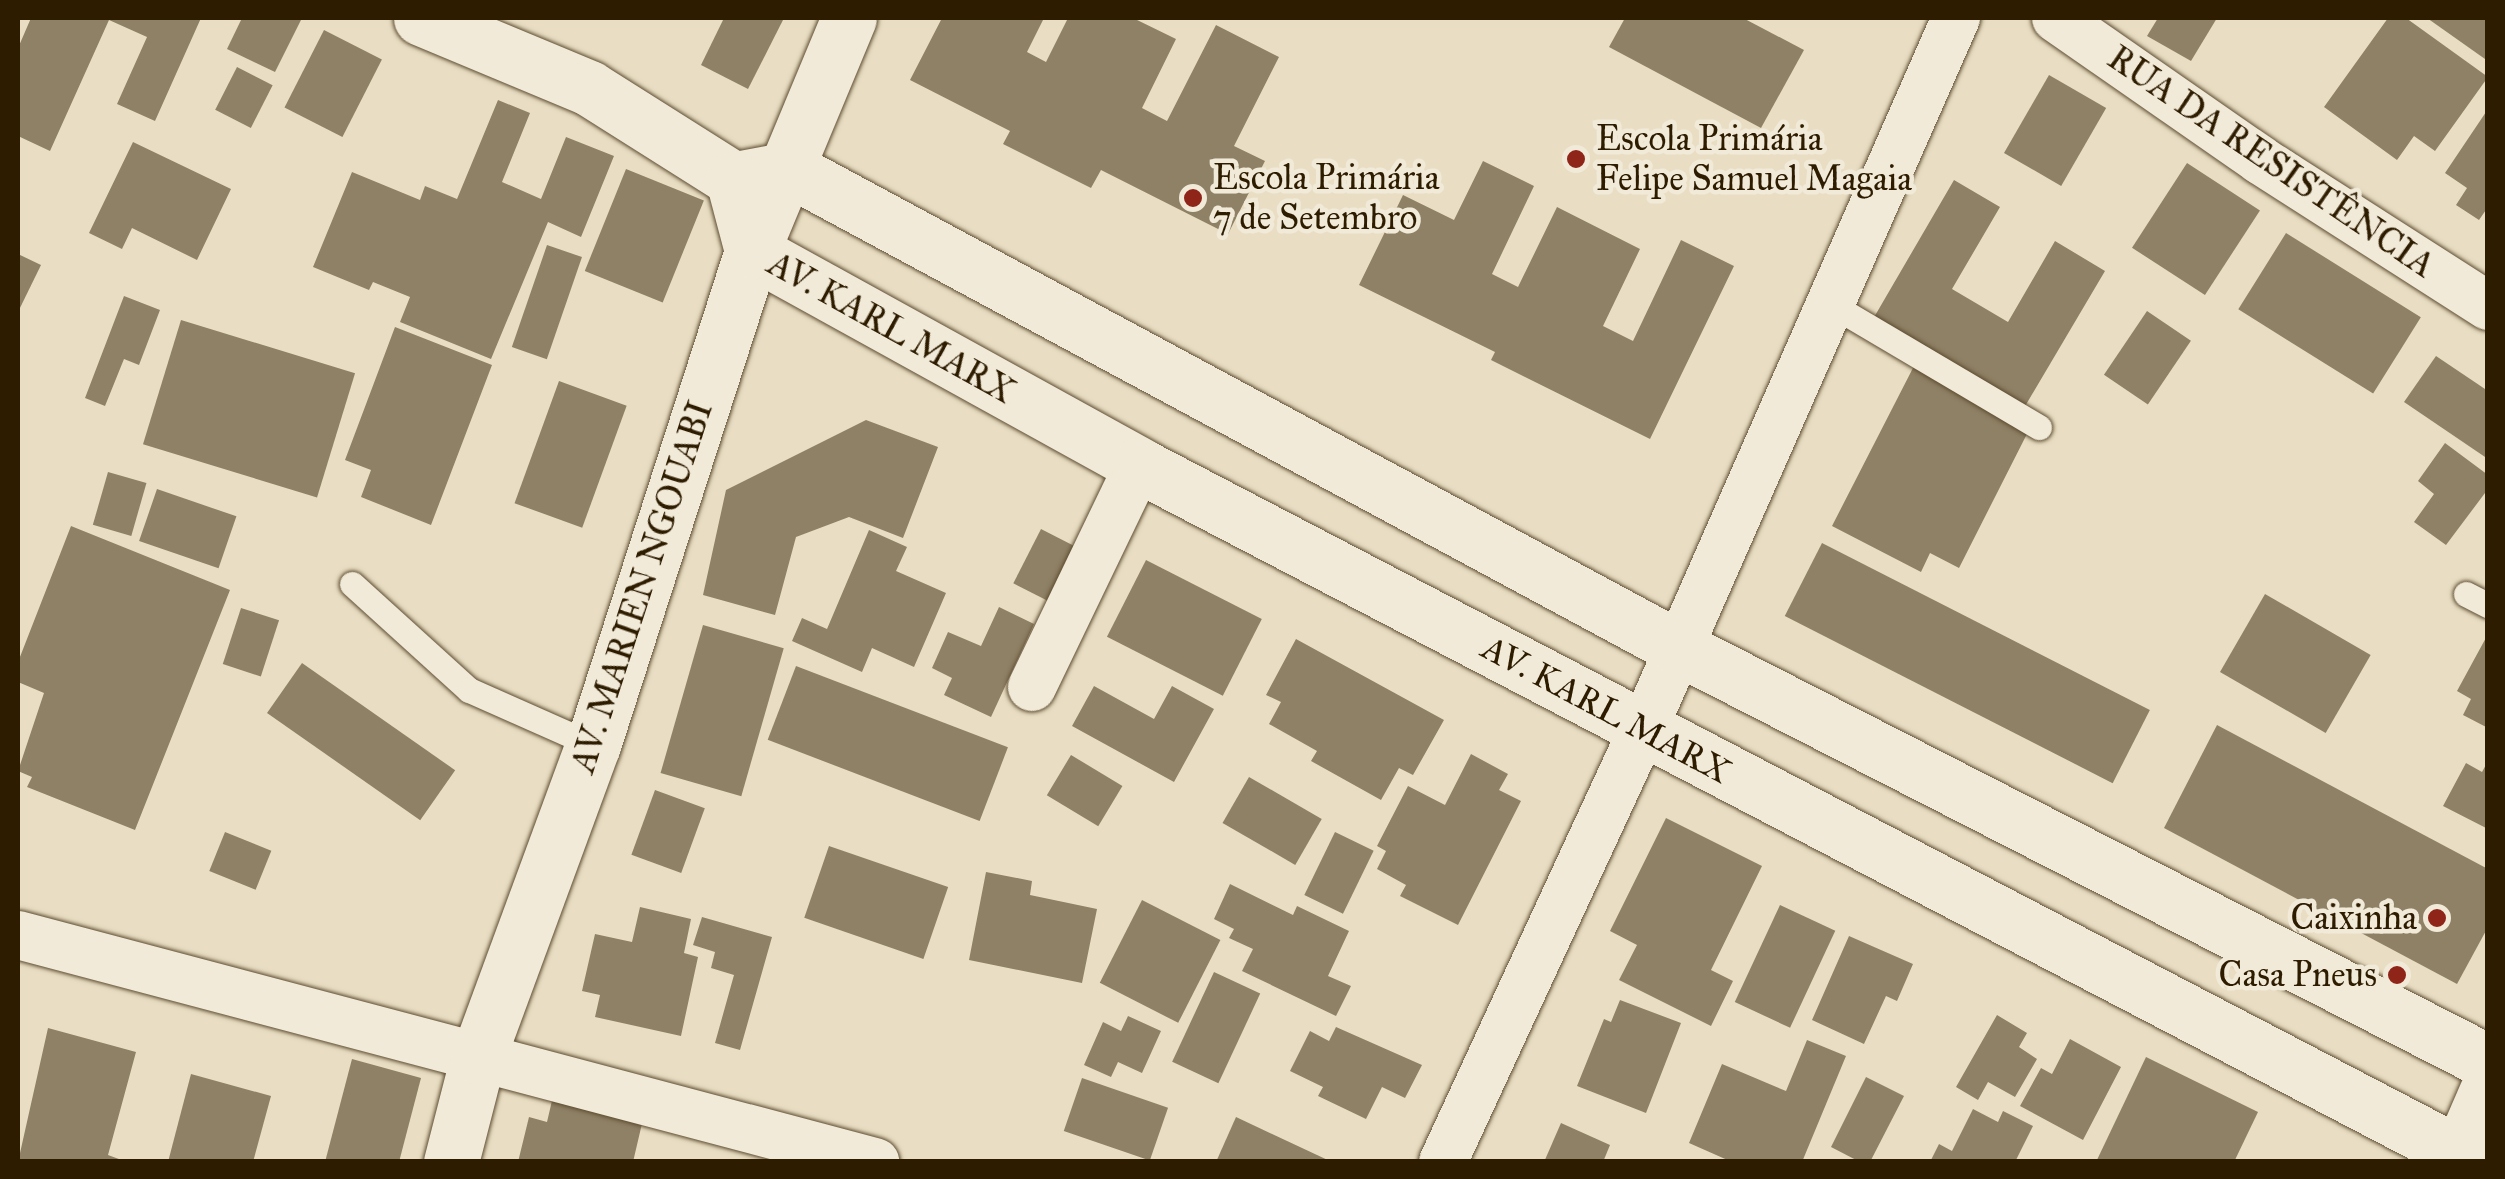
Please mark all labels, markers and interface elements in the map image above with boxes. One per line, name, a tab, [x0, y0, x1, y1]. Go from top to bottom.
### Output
street label: RUA DA RESISTÊNCIA	[2100, 37, 2442, 287]
place label: Escola Primária Felipe Samuel Magaia	[1596, 118, 1912, 200]
marker: Escola Primária Felipe Samuel Magaia	[1565, 148, 1587, 170]
place label: Escola Primária 7 de Setembro	[1213, 157, 1439, 239]
marker: Escola Primária 7 de Setembro	[1182, 187, 1204, 209]
street label: AV. KARL MARX	[760, 243, 1022, 413]
street label: AV. MARIEN NGOUABI	[562, 396, 722, 778]
street label: AV. KARL MARX	[1474, 627, 1738, 793]
place label: Caixinha	[2290, 897, 2417, 939]
marker: Caixinha	[2426, 907, 2448, 929]
place label: Casa Pneus	[2219, 954, 2377, 996]
marker: Casa Pneus	[2386, 964, 2408, 986]

